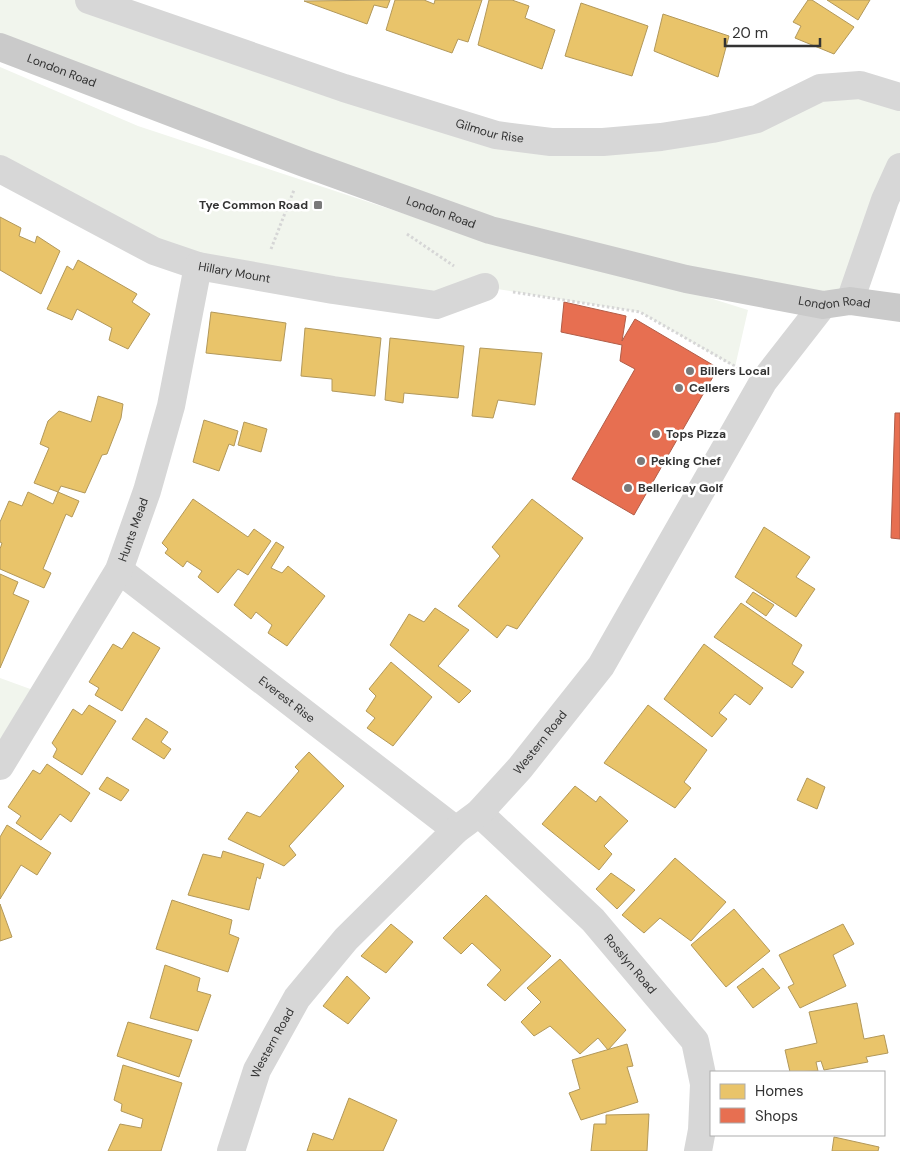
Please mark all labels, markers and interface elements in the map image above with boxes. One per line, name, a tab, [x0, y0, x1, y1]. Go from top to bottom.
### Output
scale bar	[725, 15, 820, 47]
text: 20 m	[732, 23, 768, 43]
street label: London Road	[25, 50, 99, 91]
street label: Gilmour Rise	[454, 115, 525, 147]
street label: London Road	[404, 192, 478, 232]
place label: Tye Common Road	[199, 197, 308, 213]
marker: Tye Common Road	[312, 199, 324, 211]
street label: Hillary Mount	[197, 258, 272, 287]
street label: London Road	[797, 292, 871, 313]
place label: Billers Local	[700, 363, 770, 379]
marker: Billers Local	[684, 365, 696, 377]
place label: Cellers	[689, 380, 730, 396]
marker: Cellers	[673, 382, 685, 394]
place label: Tops Pizza	[666, 426, 726, 442]
marker: Tops Pizza	[650, 428, 662, 440]
place label: Peking Chef	[651, 453, 721, 469]
marker: Peking Chef	[635, 455, 647, 467]
place label: Bellericay Golf	[638, 480, 723, 496]
marker: Bellericay Golf	[622, 482, 634, 494]
street label: Hunts Mead	[115, 496, 152, 564]
street label: Everest Rise	[255, 673, 319, 726]
street label: Western Road	[510, 707, 571, 778]
street label: Rosslyn Road	[600, 931, 660, 997]
street label: Western Road	[247, 1005, 298, 1080]
legend	[710, 1071, 885, 1136]
text: Homes	[755, 1081, 804, 1101]
text: Shops	[755, 1106, 798, 1126]

